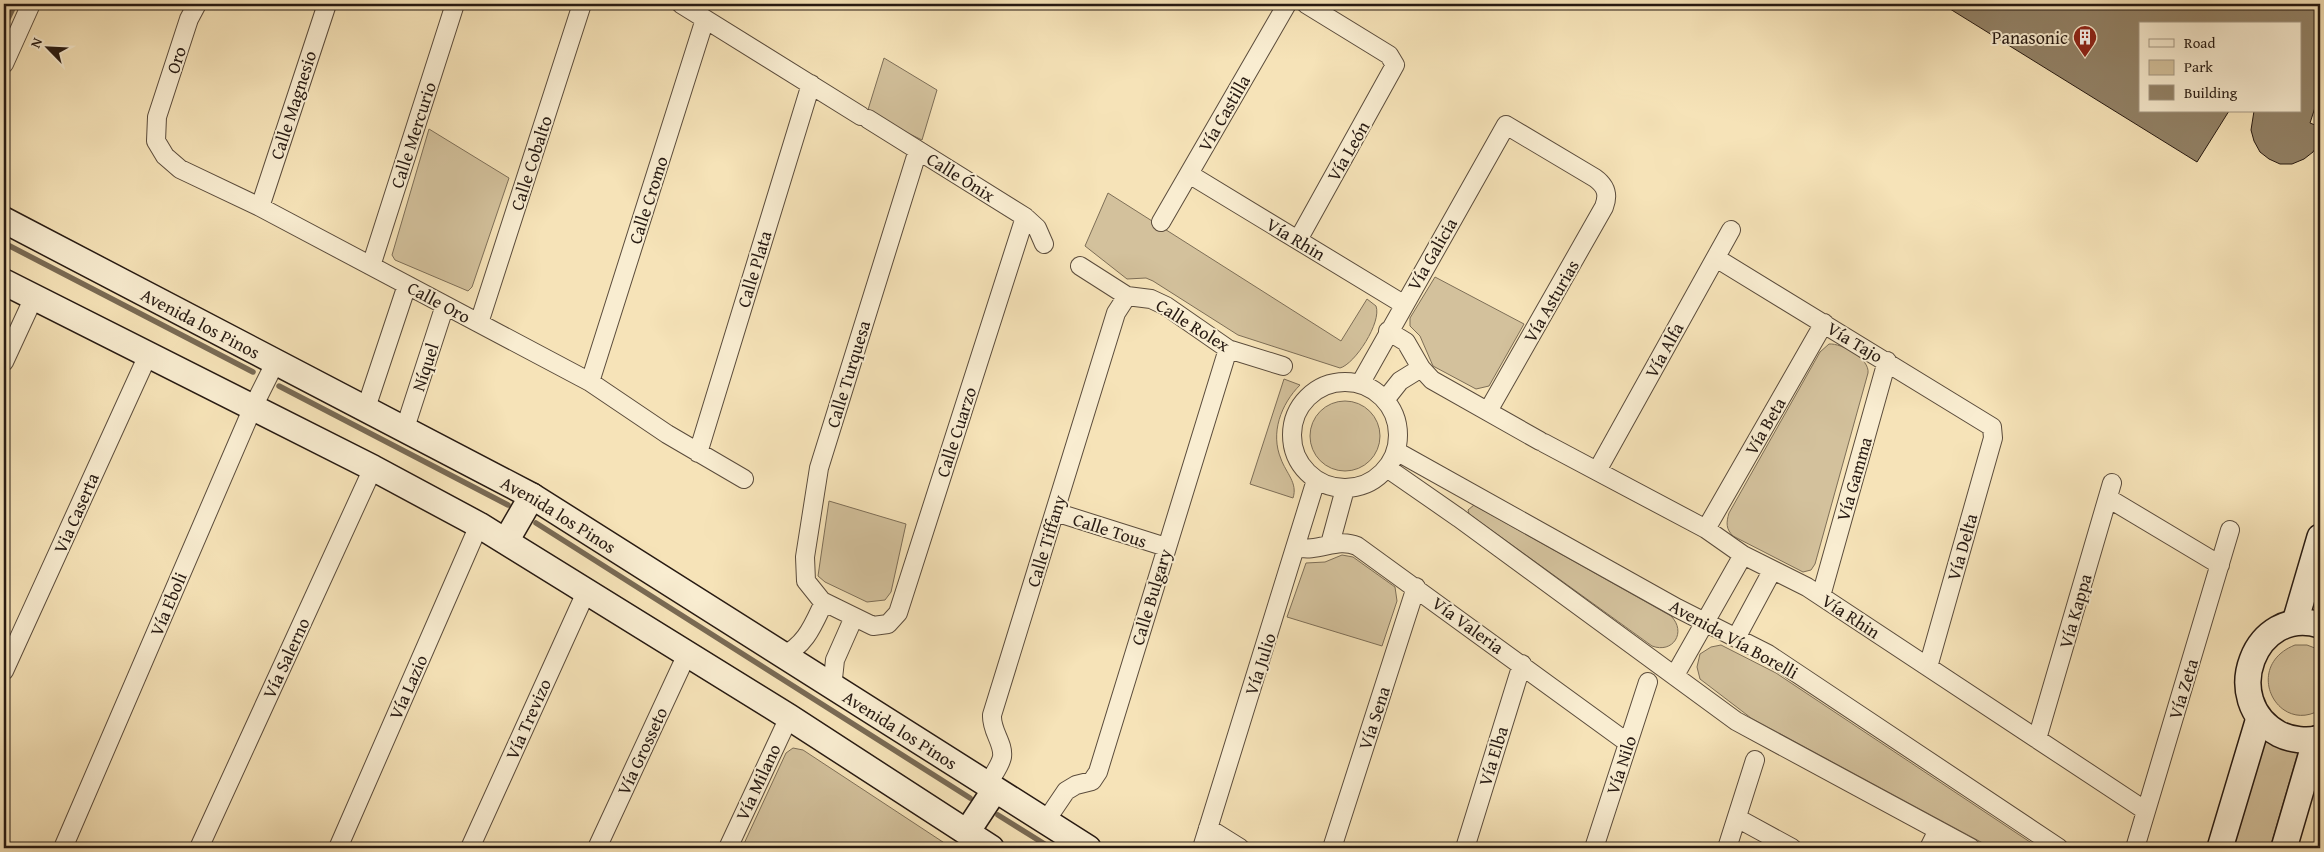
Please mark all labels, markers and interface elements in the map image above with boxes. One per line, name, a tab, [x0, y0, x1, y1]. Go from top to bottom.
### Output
north arrow	[22, 22, 72, 72]
legend	[2139, 22, 2302, 112]
place label: Panasonic	[1992, 24, 2068, 51]
building icon: Panasonic	[2072, 24, 2098, 58]
text: Road	[2184, 32, 2215, 53]
text: N	[25, 34, 47, 51]
street label: Oro	[159, 43, 193, 77]
street label: Calle Magnesio	[263, 47, 323, 163]
text: Park	[2184, 56, 2213, 77]
street label: Vía Castilla	[1191, 69, 1257, 156]
street label: Calle Mercurio	[383, 78, 443, 192]
text: Building	[2184, 82, 2238, 103]
street label: Calle Cobalto	[503, 112, 559, 214]
street label: Vía León	[1320, 116, 1376, 186]
street label: Calle Ónix	[922, 145, 1001, 209]
street label: Calle Cromo	[621, 153, 675, 247]
street label: Vía Rhin	[1261, 211, 1331, 267]
street label: Vía Galicia	[1400, 212, 1464, 295]
street label: Calle Plata	[730, 227, 779, 311]
street label: Vía Asturias	[1516, 255, 1586, 347]
street label: Calle Oro	[403, 274, 475, 330]
street label: Avenida los Pinos	[136, 281, 265, 365]
street label: Calle Rolex	[1151, 292, 1236, 359]
street label: Vía Tajo	[1822, 315, 1888, 369]
street label: Calle Turquesa	[819, 316, 877, 431]
street label: Vía Alfa	[1638, 317, 1690, 383]
street label: Níquel	[405, 339, 445, 395]
street label: Calle Cuarzo	[929, 383, 983, 481]
street label: Vía Beta	[1738, 392, 1793, 460]
street label: Vía Gamma	[1829, 433, 1879, 524]
street label: Via Caserta	[46, 468, 106, 558]
street label: Avenida los Pinos	[496, 469, 622, 560]
street label: Calle Tiffany	[1019, 492, 1073, 590]
street label: Calle Tous	[1070, 505, 1150, 555]
street label: Vía Delta	[1940, 510, 1985, 584]
street label: Calle Bulgary	[1124, 545, 1178, 649]
street label: Vía Eboli	[142, 568, 194, 640]
street label: Vía Kappa	[2051, 570, 2099, 651]
street label: Vía Rhin	[1816, 587, 1886, 645]
street label: Vía Valeria	[1426, 590, 1510, 661]
street label: Avenida Vía Borelli	[1665, 592, 1803, 686]
street label: Vía Salerno	[255, 613, 317, 703]
street label: Vía Julio	[1237, 629, 1283, 699]
street label: Vía Lazio	[382, 650, 434, 724]
street label: Vía Zeta	[2161, 655, 2205, 723]
street label: Vía Trevizo	[498, 674, 558, 764]
street label: Vía Sena	[1351, 682, 1397, 753]
street label: Avenida los Pinos	[838, 683, 963, 776]
street label: Vía Grosseto	[610, 702, 674, 800]
street label: Vía Elba	[1471, 722, 1515, 789]
street label: Vía Nilo	[1599, 732, 1643, 798]
street label: Vía Milano	[728, 739, 788, 825]

